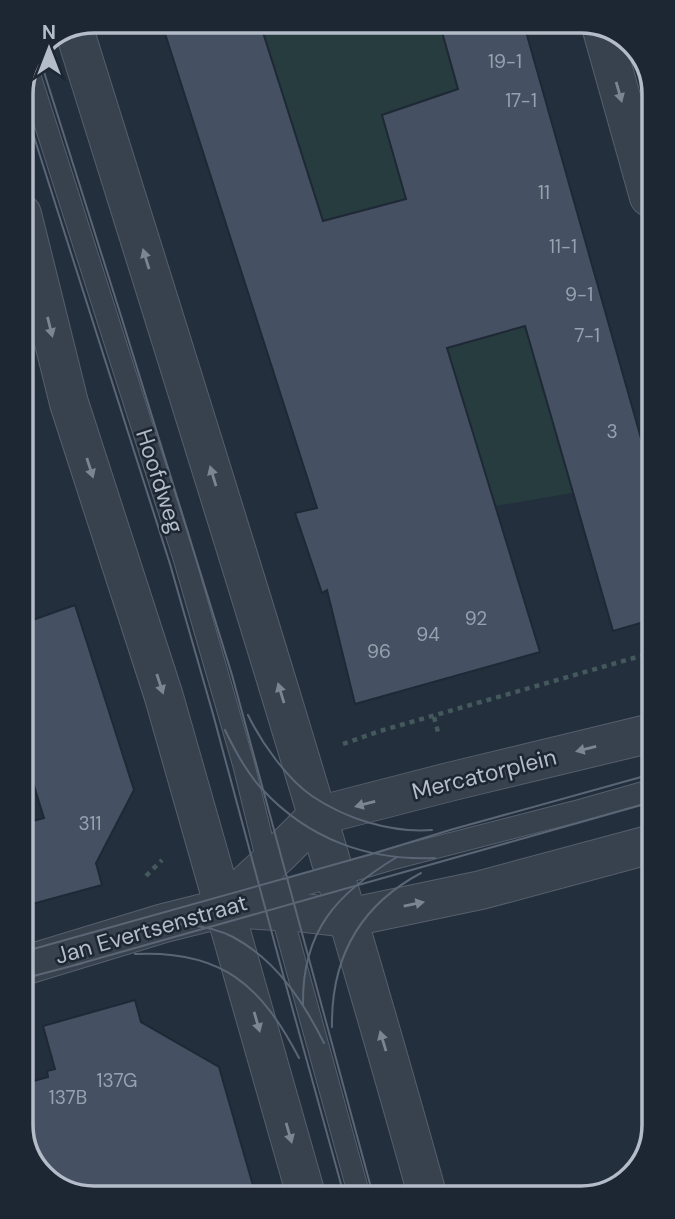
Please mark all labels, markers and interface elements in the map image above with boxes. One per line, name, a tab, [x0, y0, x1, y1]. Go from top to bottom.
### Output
north arrow	[14, 14, 84, 84]
text: N	[42, 20, 56, 45]
house number: 19-1	[488, 49, 522, 74]
one-way arrow	[615, 82, 625, 103]
house number: 17-1	[505, 88, 537, 113]
house number: 11	[538, 180, 550, 205]
house number: 11-1	[549, 234, 577, 259]
one-way arrow	[140, 248, 150, 269]
house number: 9-1	[565, 282, 593, 307]
one-way arrow	[45, 316, 56, 338]
house number: 7-1	[574, 323, 600, 348]
house number: 3	[606, 419, 618, 444]
street label: Hoofdweg	[129, 425, 191, 537]
one-way arrow	[85, 458, 96, 479]
one-way arrow	[208, 465, 218, 486]
house number: 92	[465, 606, 487, 631]
house number: 94	[416, 622, 440, 647]
house number: 96	[367, 639, 391, 664]
one-way arrow	[155, 674, 166, 695]
one-way arrow	[275, 683, 285, 704]
street label: Mercatorplein	[409, 742, 559, 806]
one-way arrow	[574, 744, 596, 755]
one-way arrow	[354, 799, 376, 810]
house number: 311	[79, 811, 101, 836]
street label: Jan Evertsenstraat	[51, 887, 251, 971]
one-way arrow	[403, 898, 425, 909]
one-way arrow	[252, 1011, 262, 1032]
one-way arrow	[378, 1030, 388, 1051]
house number: 137G	[97, 1068, 137, 1093]
house number: 137B	[49, 1085, 87, 1110]
one-way arrow	[284, 1123, 294, 1144]

